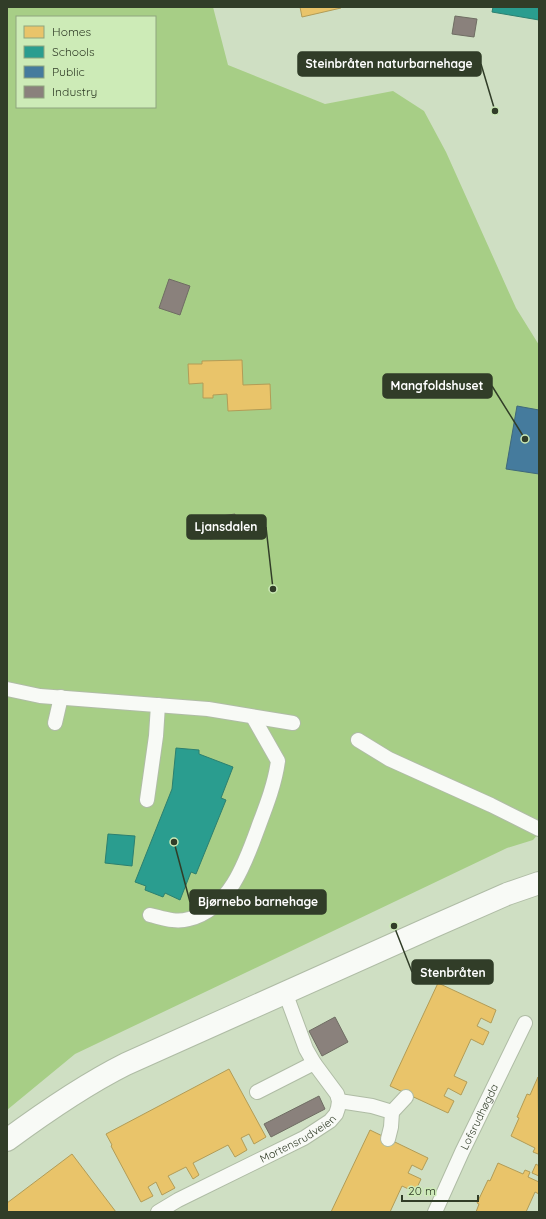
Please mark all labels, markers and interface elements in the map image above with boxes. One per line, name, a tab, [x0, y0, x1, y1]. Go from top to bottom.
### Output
legend	[16, 16, 156, 108]
text: Homes	[52, 24, 92, 39]
text: Schools	[52, 44, 95, 59]
callout: Steinbråten naturbarnehage	[298, 52, 481, 76]
text: Steinbråten naturbarnehage	[305, 56, 473, 71]
text: Public	[52, 64, 85, 79]
text: Industry	[52, 84, 97, 99]
callout: Mangfoldshuset	[383, 374, 492, 398]
text: Mangfoldshuset	[391, 378, 484, 393]
callout: Ljansdalen	[187, 515, 266, 539]
text: Ljansdalen	[195, 519, 257, 534]
callout: Bjørnebo barnehage	[190, 890, 326, 914]
text: Bjørnebo barnehage	[198, 894, 318, 909]
callout: Stenbråten	[412, 960, 493, 984]
text: Stenbråten	[420, 965, 486, 980]
street label: Lofsrudhøgda	[457, 1081, 501, 1152]
street label: Mortensrudveien	[257, 1112, 339, 1166]
scale bar	[402, 1177, 478, 1203]
text: 20 m	[408, 1183, 436, 1198]

